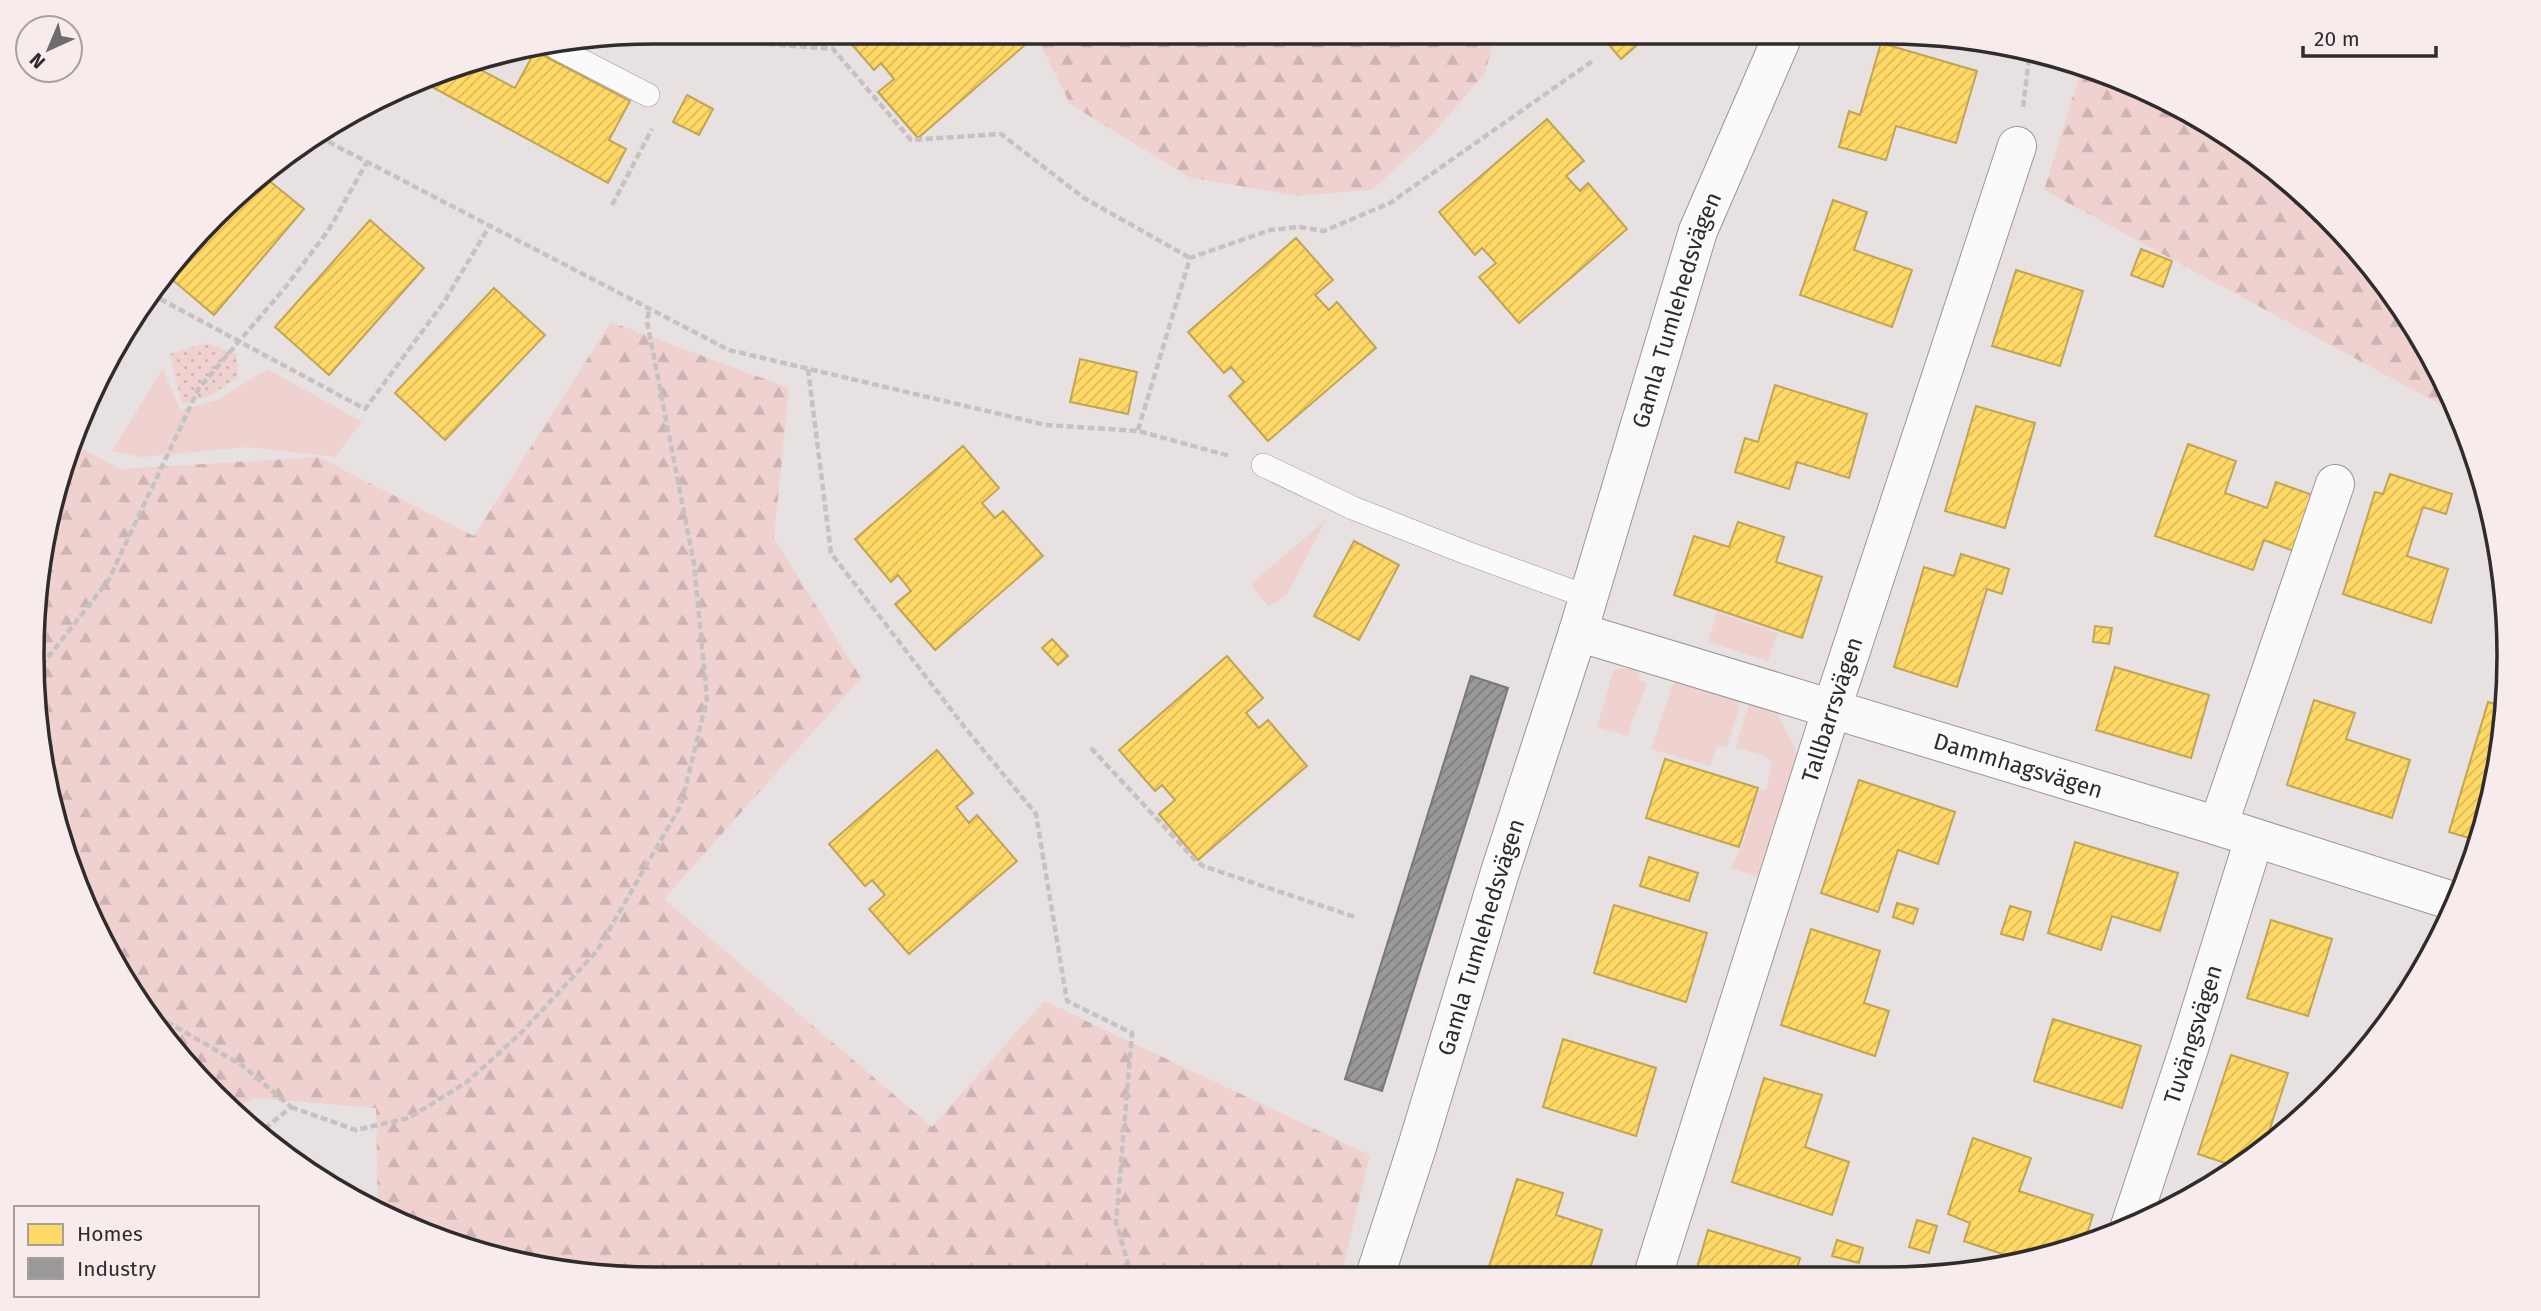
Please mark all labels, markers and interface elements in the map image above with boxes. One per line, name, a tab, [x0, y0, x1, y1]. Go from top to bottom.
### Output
north arrow	[14, 14, 84, 84]
scale bar	[2303, 14, 2436, 58]
text: 20 m	[2314, 26, 2360, 52]
text: N	[25, 48, 50, 74]
street label: Gamla Tumlehedsvägen	[1626, 188, 1727, 431]
street label: Tallbarrsvägen	[1795, 633, 1868, 786]
street label: Dammhagsvägen	[1930, 727, 2106, 804]
street label: Gamla Tumlehedsvägen	[1431, 815, 1530, 1059]
street label: Tuvängsvägen	[2158, 961, 2228, 1107]
legend	[14, 1206, 259, 1297]
text: Homes	[77, 1221, 143, 1247]
text: Industry	[77, 1256, 157, 1282]

